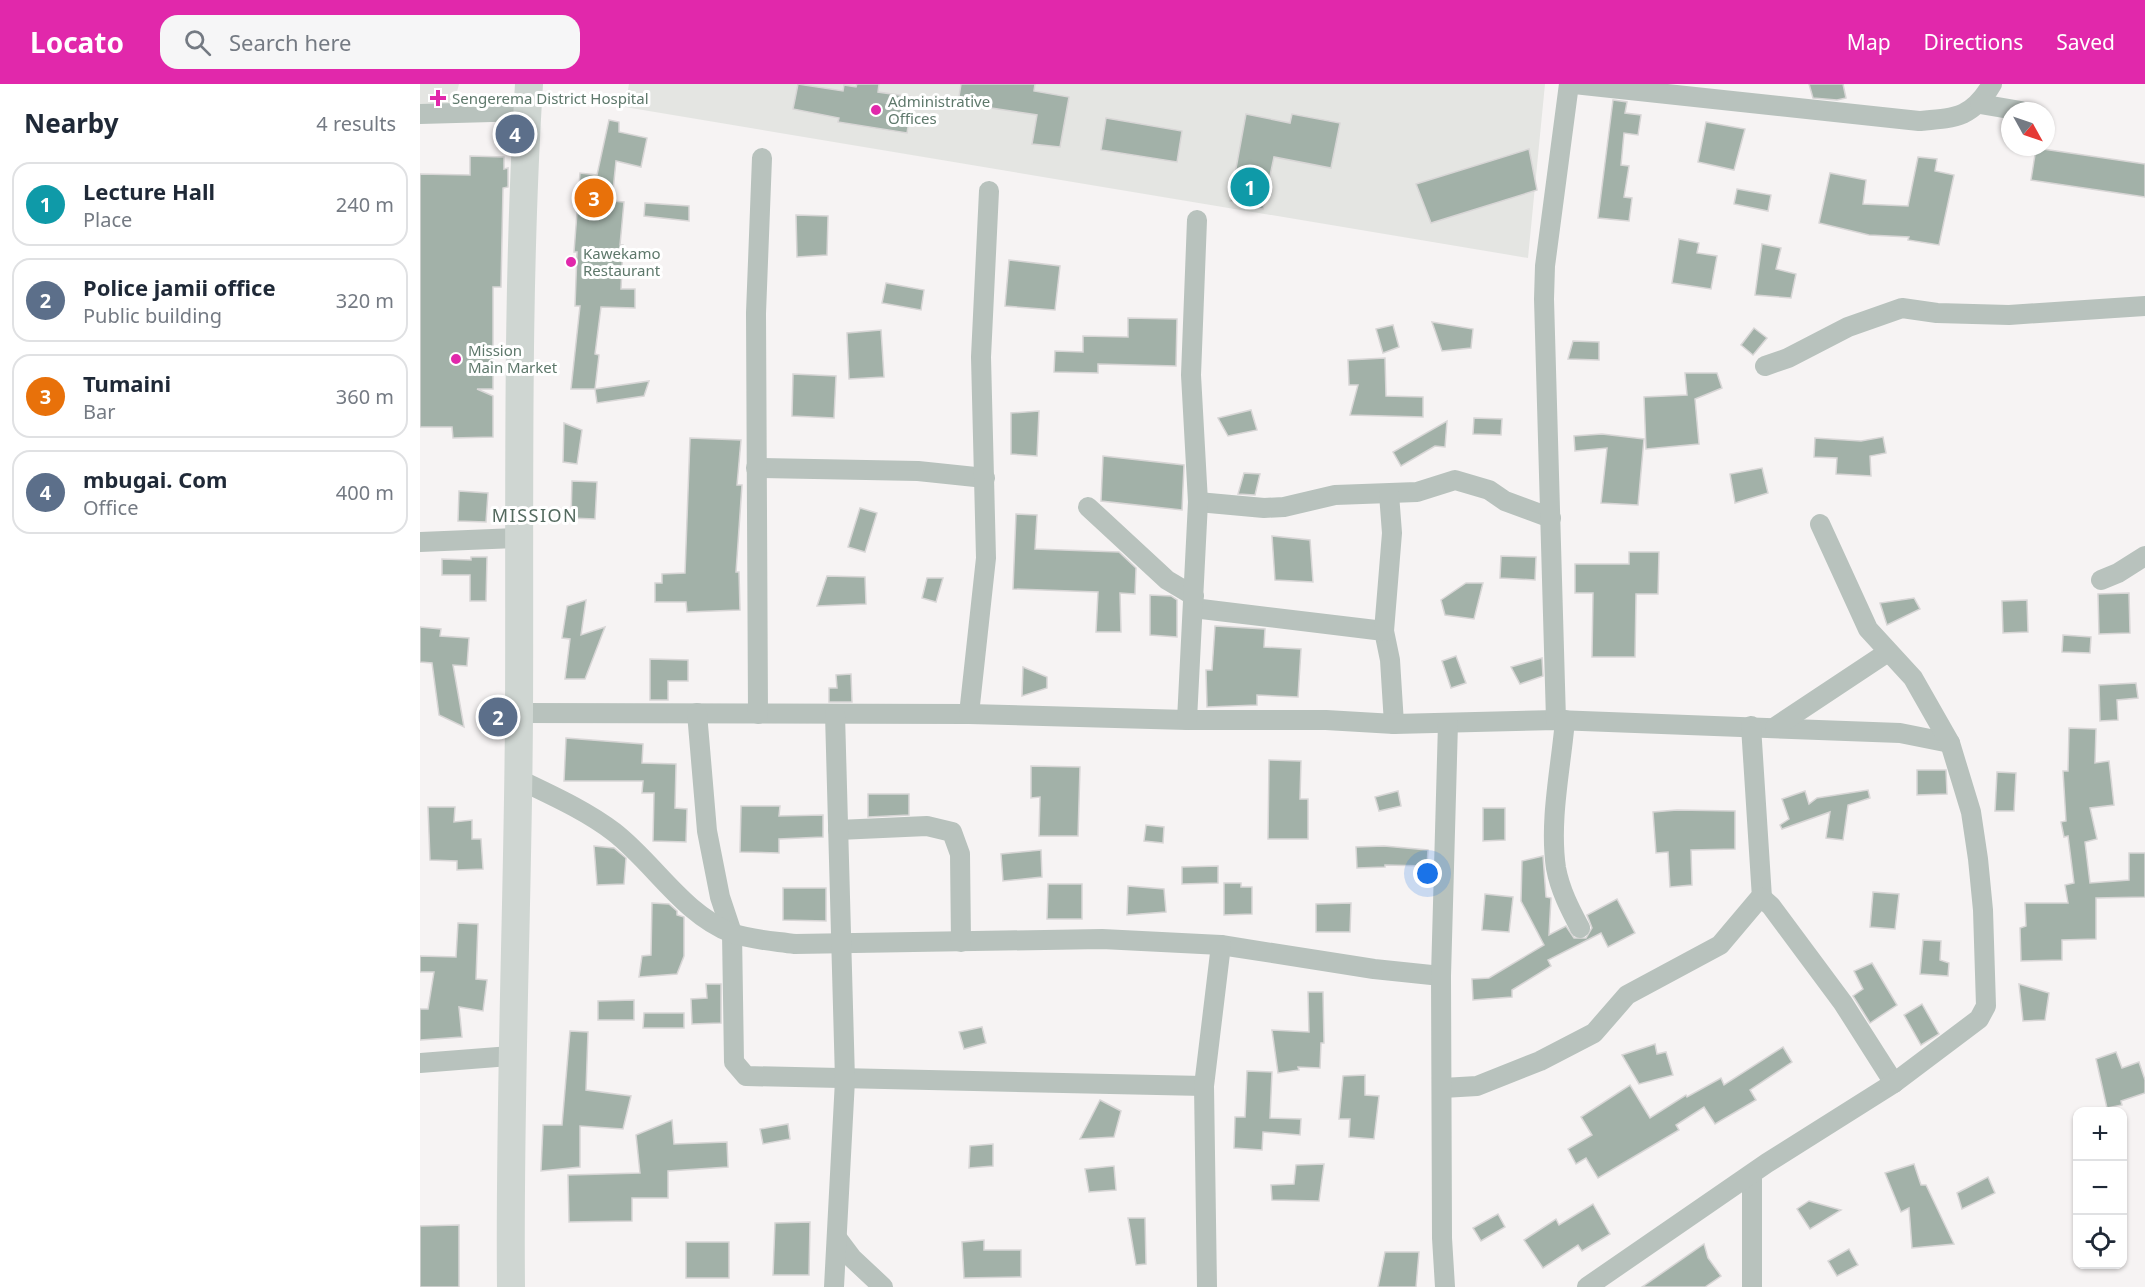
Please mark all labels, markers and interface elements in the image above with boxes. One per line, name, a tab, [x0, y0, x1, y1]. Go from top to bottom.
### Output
search box	[160, 15, 580, 69]
text: Locato	[30, 23, 124, 61]
icon: search	[181, 26, 214, 59]
text: Search here	[229, 27, 351, 57]
text: Map	[1847, 28, 1891, 56]
text: Directions	[1924, 28, 2023, 56]
text: Saved	[2056, 28, 2115, 56]
place label: Sengerema District Hospital	[452, 88, 649, 108]
marker: Sengerema District Hospital	[429, 89, 447, 107]
place label: Administrative Offices	[888, 91, 990, 128]
north arrow	[2001, 102, 2055, 156]
marker: Administrative Offices	[869, 103, 883, 117]
text: Nearby	[24, 105, 119, 141]
text: 4 results	[316, 110, 396, 137]
pin: 4	[496, 112, 535, 156]
pin: 1	[1230, 164, 1270, 210]
text: Lecture Hall	[83, 176, 215, 206]
pin: 3	[574, 176, 614, 220]
text: 1	[40, 191, 51, 218]
text: 240 m	[336, 191, 394, 218]
text: Place	[83, 206, 132, 233]
place label: Kawekamo Restaurant	[583, 243, 661, 280]
marker: Kawekamo Restaurant	[564, 255, 578, 269]
text: Police jamii office	[83, 272, 276, 302]
text: 2	[40, 287, 51, 314]
text: 320 m	[336, 287, 394, 314]
text: Public building	[83, 302, 222, 329]
place label: Mission Main Market	[468, 340, 558, 377]
marker: Mission Main Market	[449, 352, 463, 366]
text: Tumaini	[83, 368, 171, 398]
text: 3	[40, 383, 51, 410]
text: 360 m	[336, 383, 394, 410]
text: Bar	[83, 398, 115, 425]
text: mbugai. Com	[83, 464, 228, 494]
text: 4	[40, 479, 51, 506]
text: 400 m	[336, 479, 394, 506]
text: Office	[83, 494, 138, 521]
district label: MISSION	[492, 503, 578, 527]
pin: 2	[478, 694, 518, 740]
your location	[1413, 859, 1442, 888]
map controls	[2073, 1107, 2127, 1269]
button: +	[2073, 1107, 2127, 1161]
button: −	[2073, 1161, 2127, 1215]
button: locate	[2073, 1215, 2127, 1269]

